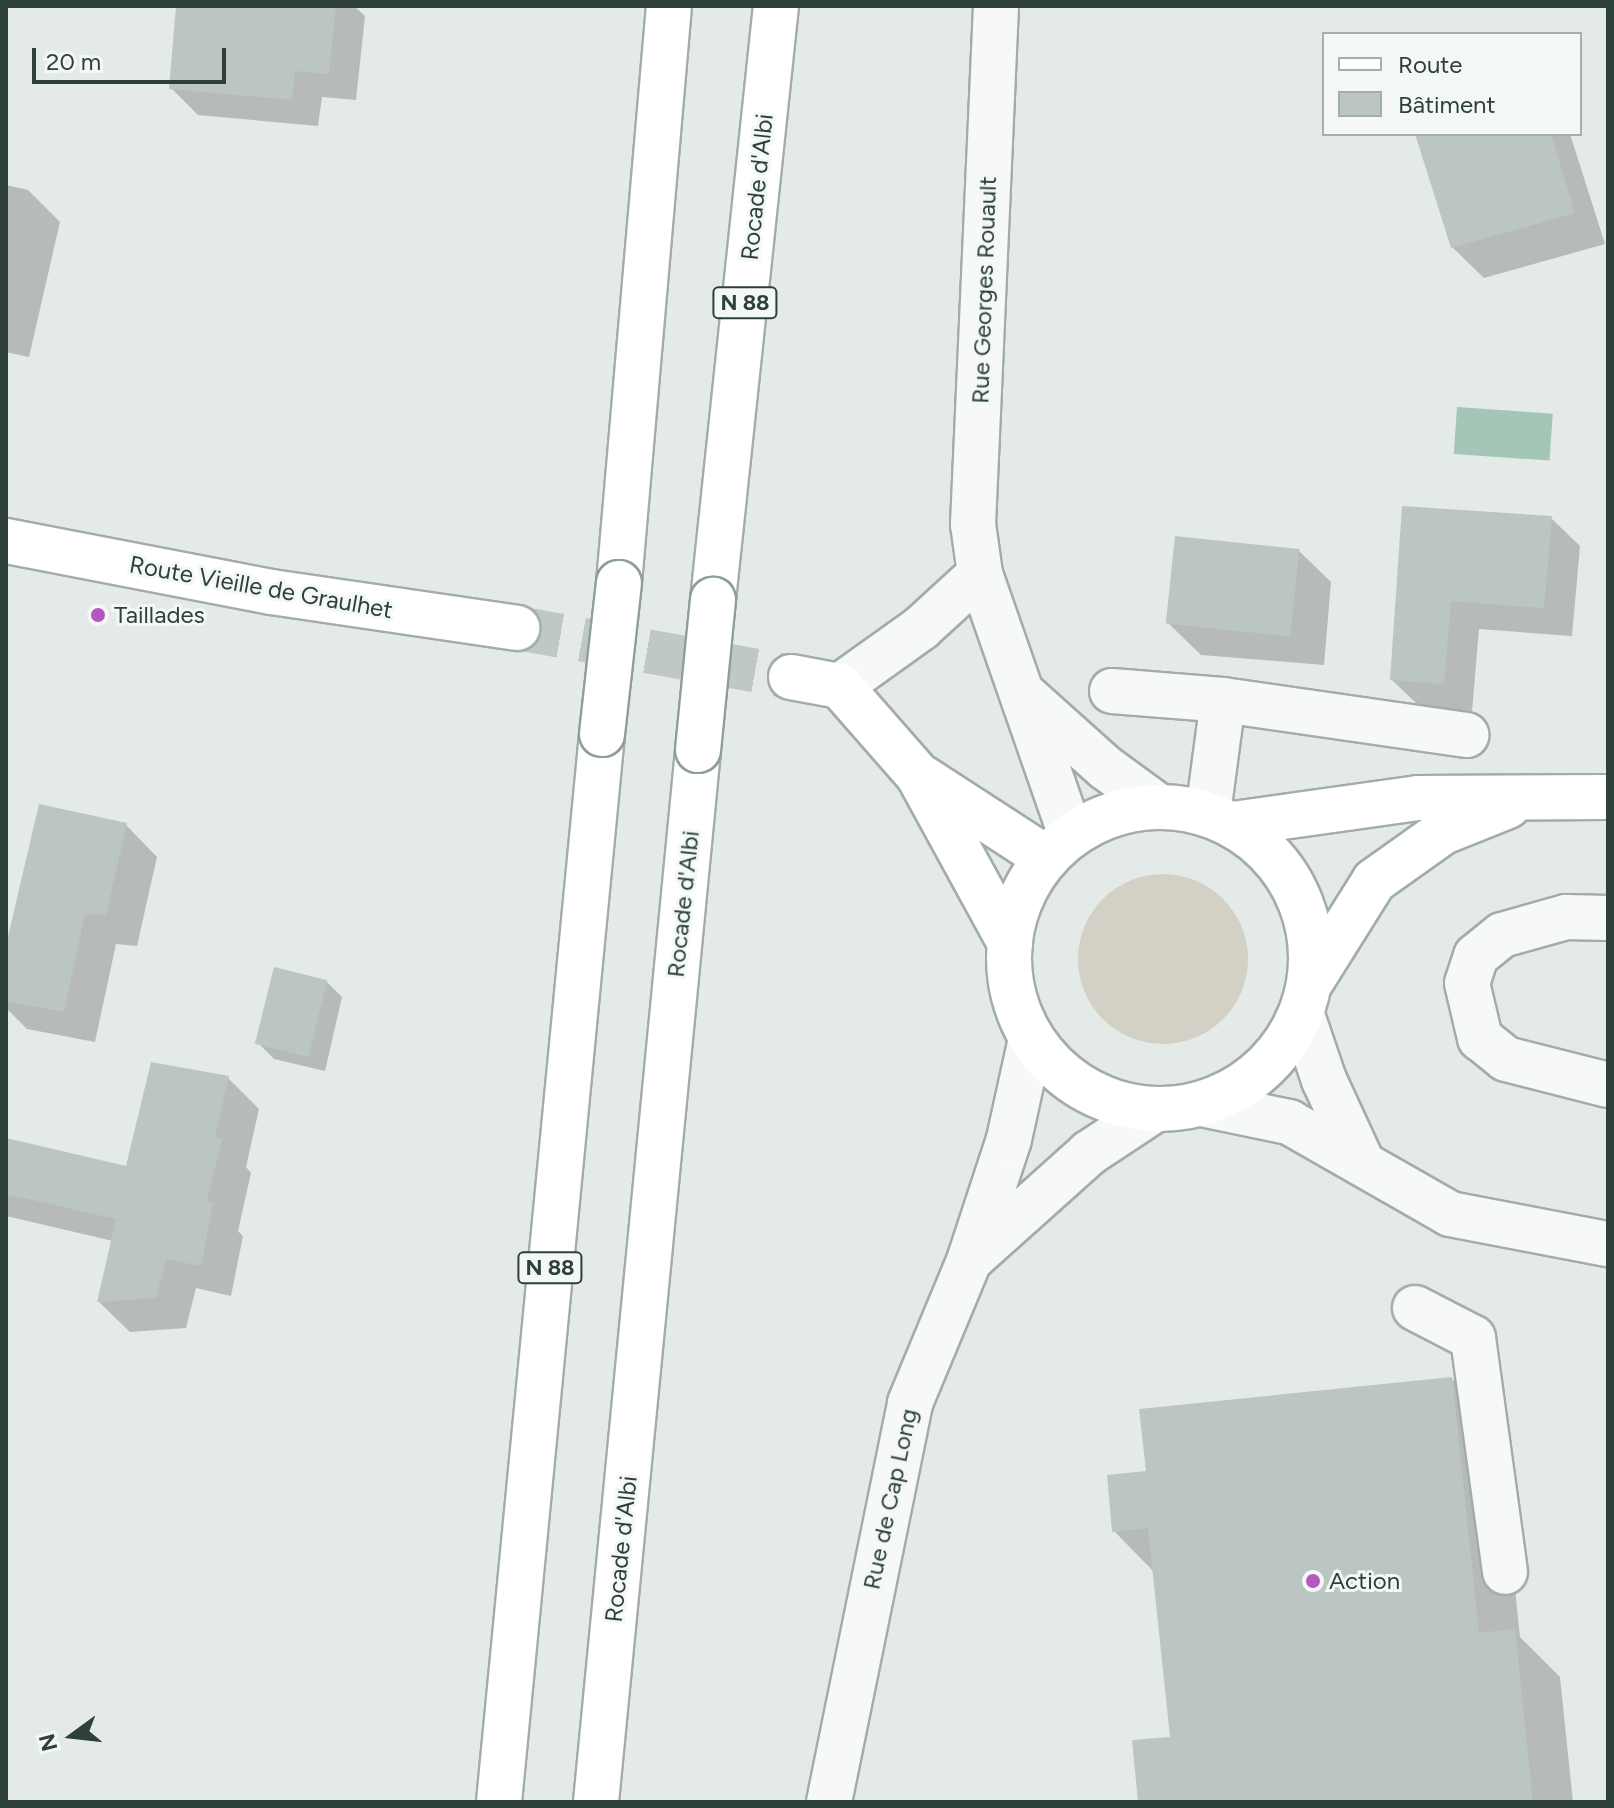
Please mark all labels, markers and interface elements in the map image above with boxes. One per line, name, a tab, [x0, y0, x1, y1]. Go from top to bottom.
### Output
scale bar	[36, 32, 230, 82]
legend	[1322, 32, 1582, 136]
text: 20 m	[46, 47, 101, 76]
text: Route	[1398, 50, 1462, 79]
text: Bâtiment	[1398, 90, 1496, 119]
street label: Rocade d'Albi	[735, 112, 779, 262]
street label: Rue Georges Rouault	[966, 176, 1002, 404]
road number: N 88	[711, 285, 779, 321]
street label: Route Vieille de Graulhet	[127, 550, 395, 624]
place label: Taillades	[114, 601, 205, 629]
marker: Taillades	[89, 606, 107, 624]
street label: Rocade d'Albi	[661, 829, 705, 979]
road number: N 88	[516, 1250, 584, 1286]
street label: Rue de Cap Long	[857, 1406, 923, 1592]
street label: Rocade d'Albi	[599, 1474, 643, 1624]
place label: Action	[1329, 1567, 1400, 1595]
marker: Action	[1304, 1572, 1322, 1590]
north arrow	[32, 1696, 112, 1776]
text: N	[33, 1731, 64, 1754]

